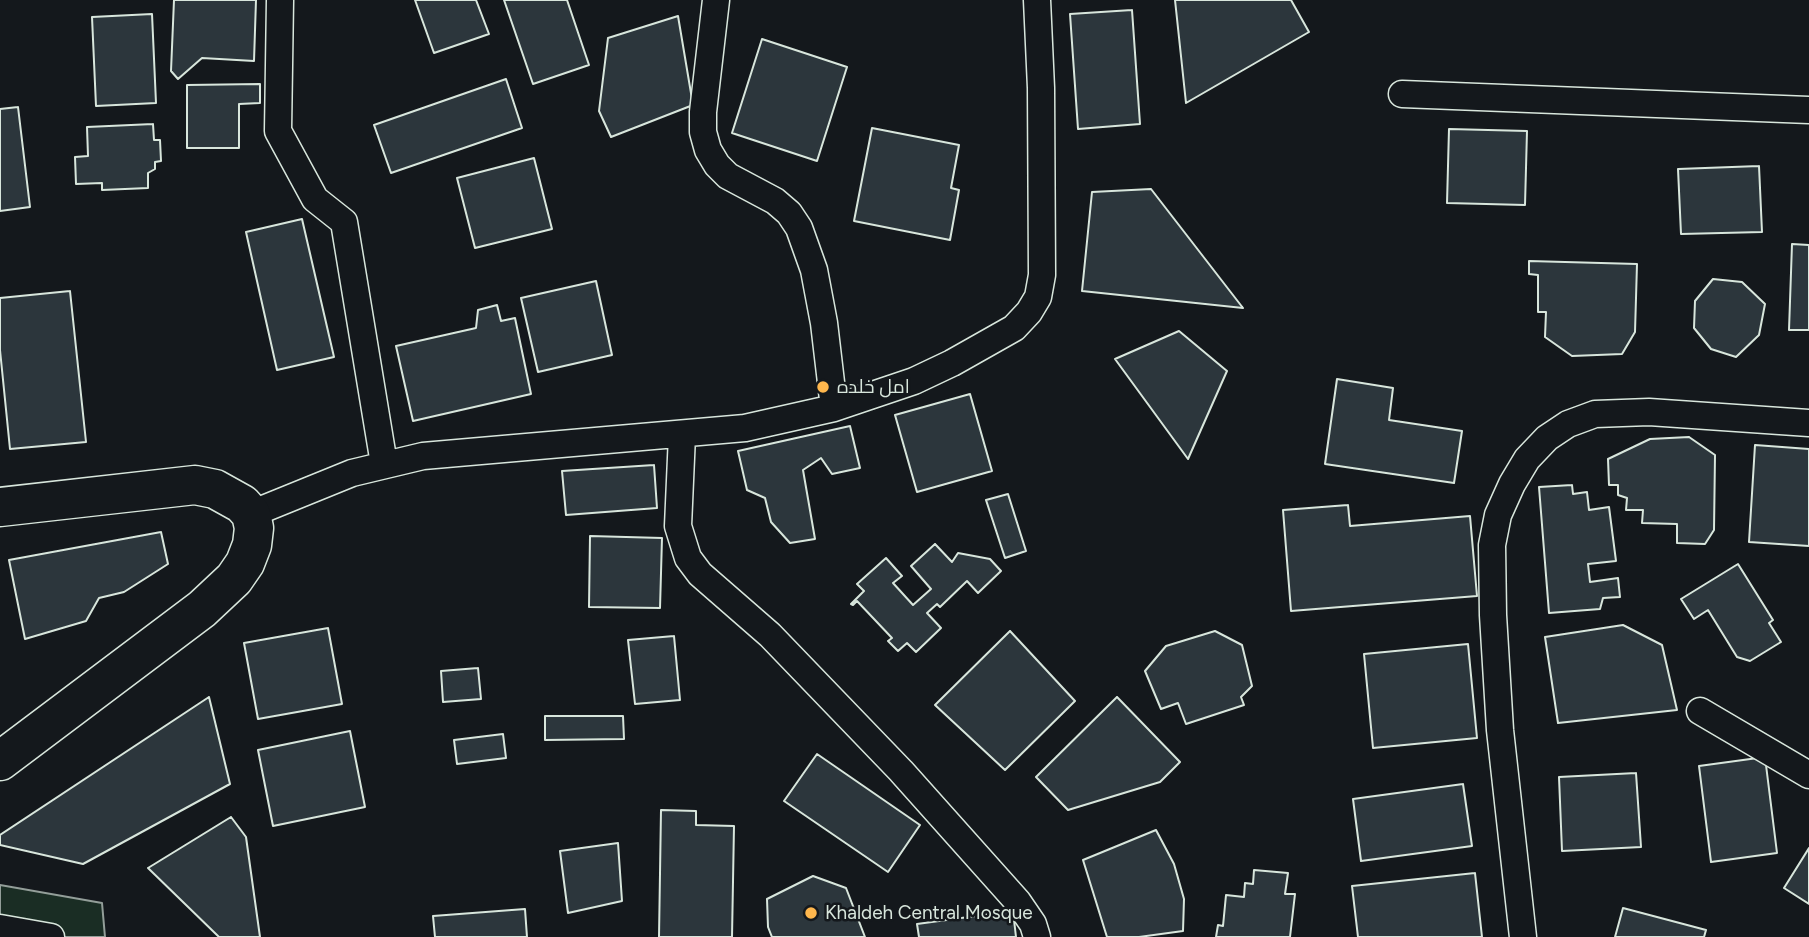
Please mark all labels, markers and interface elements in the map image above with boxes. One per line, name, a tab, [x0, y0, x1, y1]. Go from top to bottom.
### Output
place label: امل خلده	[837, 376, 910, 398]
marker: امل خلده	[815, 379, 831, 395]
place label: Khaldeh Central Mosque	[825, 902, 1033, 924]
marker: Khaldeh Central Mosque	[803, 905, 819, 921]

